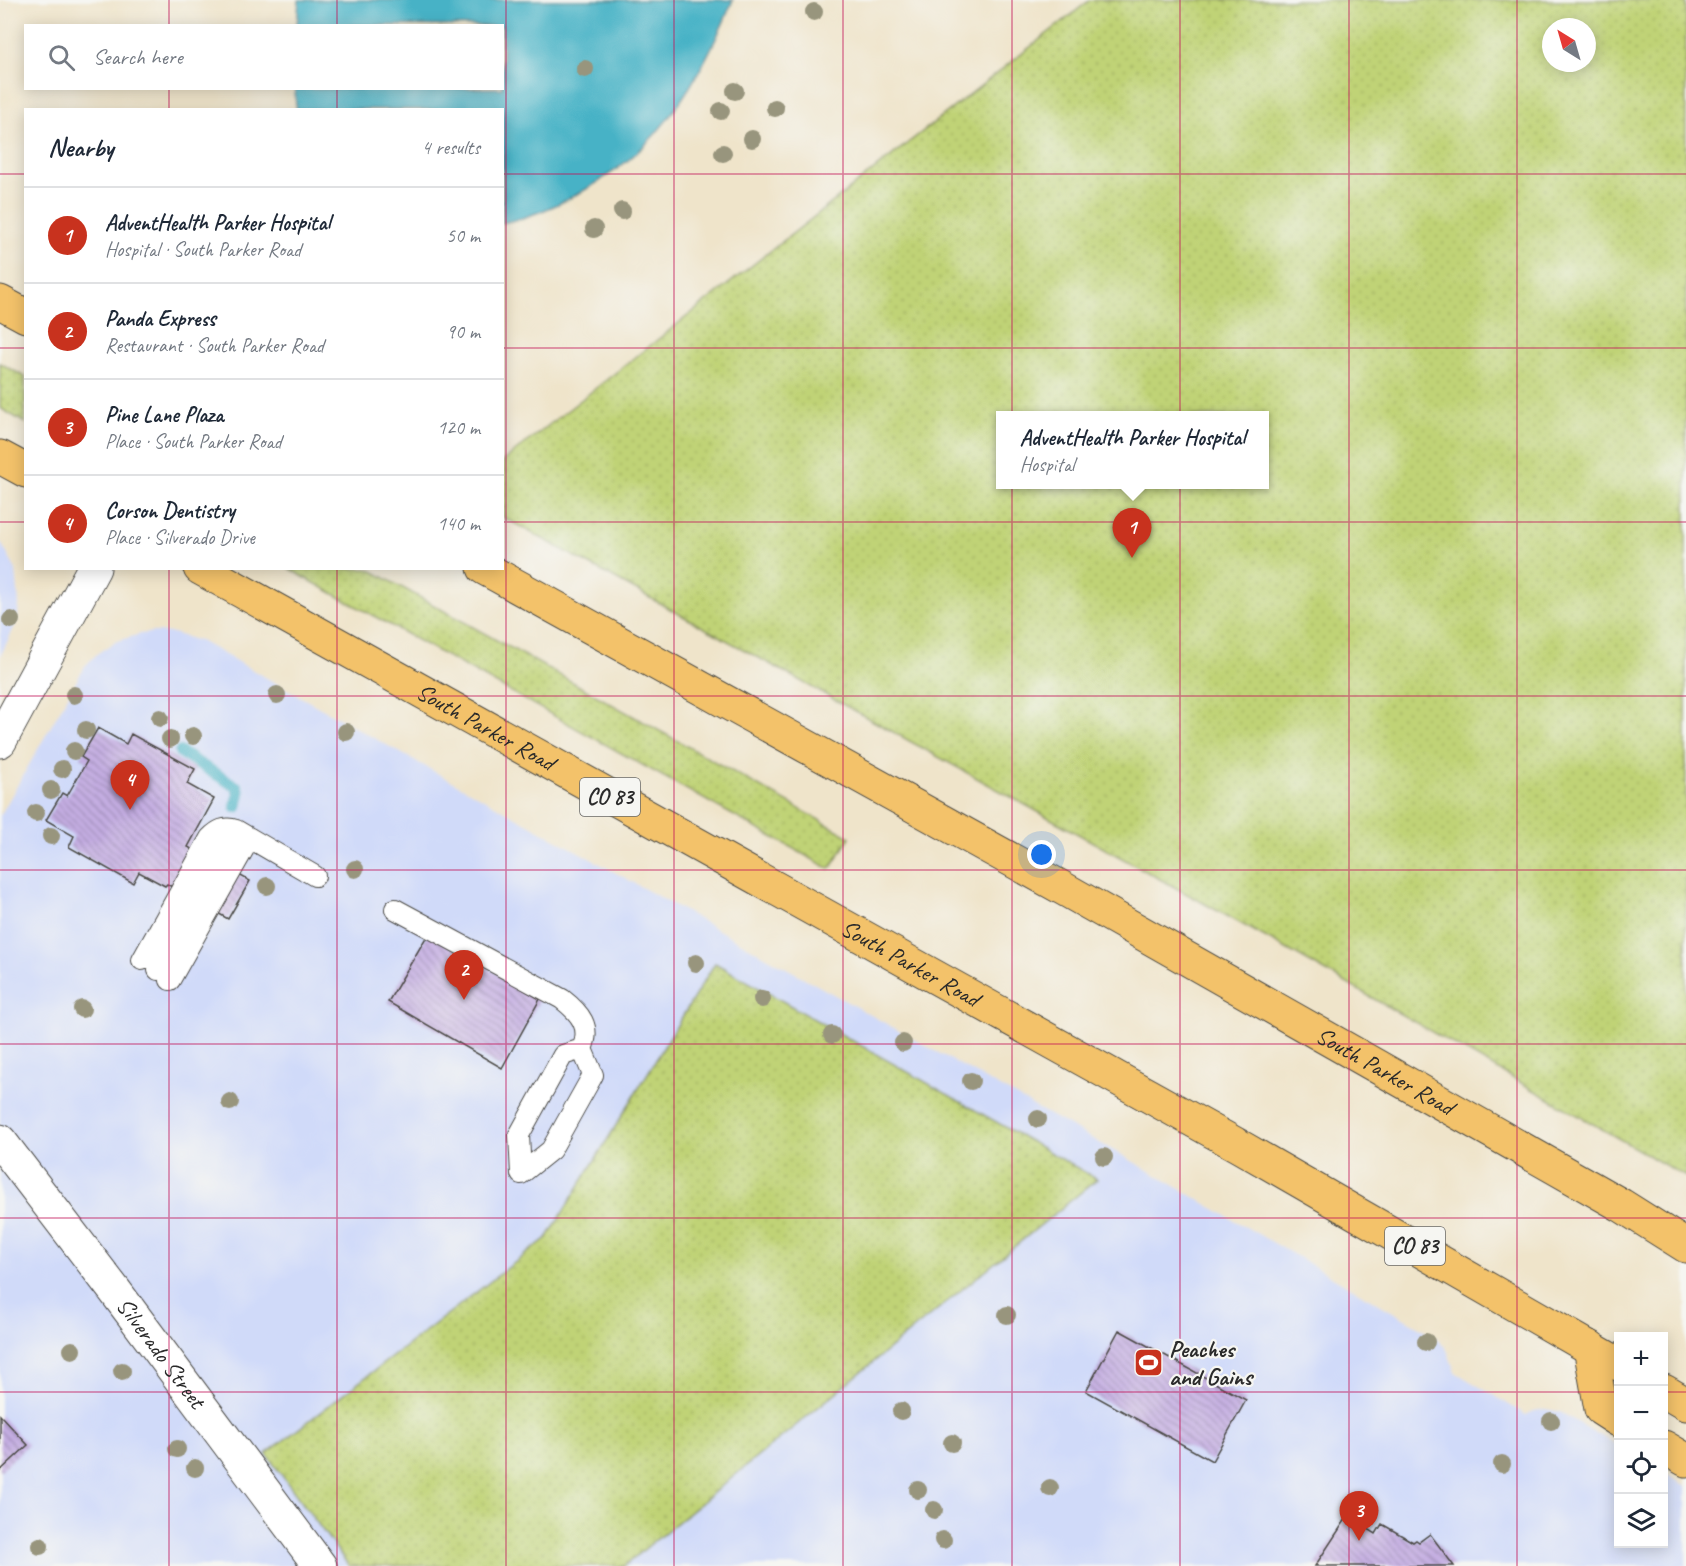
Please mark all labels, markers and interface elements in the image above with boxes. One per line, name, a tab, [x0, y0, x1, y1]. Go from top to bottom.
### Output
north arrow	[1542, 18, 1596, 72]
search box	[24, 24, 504, 90]
icon: search	[45, 41, 78, 74]
text: Search here	[93, 43, 183, 71]
text: Nearby	[48, 131, 113, 164]
text: 4 results	[421, 135, 480, 160]
text: AdventHealth Parker Hospital	[105, 209, 330, 237]
text: 1	[63, 223, 72, 248]
text: 50 m	[446, 223, 480, 248]
text: Hospital · South Parker Road	[105, 237, 301, 262]
text: Panda Express	[105, 305, 216, 333]
text: 2	[63, 319, 72, 344]
text: 90 m	[446, 319, 480, 344]
text: Restaurant · South Parker Road	[105, 333, 324, 358]
text: Pine Lane Plaza	[105, 401, 223, 429]
popup	[996, 411, 1269, 489]
text: 3	[63, 415, 72, 440]
text: 120 m	[437, 415, 480, 440]
text: AdventHealth Parker Hospital	[1020, 424, 1245, 452]
text: Place · South Parker Road	[105, 429, 282, 454]
text: Hospital	[1020, 452, 1074, 477]
text: Corson Dentistry	[105, 497, 235, 525]
pin: 1	[1112, 508, 1152, 558]
text: 4	[63, 511, 72, 536]
text: 140 m	[437, 511, 480, 536]
text: Place · Silverado Drive	[105, 525, 255, 550]
street label: South Parker Road	[411, 676, 563, 779]
pin: 4	[110, 760, 150, 810]
road number: CO 83	[580, 778, 640, 816]
your location	[1027, 840, 1056, 869]
street label: South Parker Road	[836, 913, 988, 1015]
pin: 2	[444, 950, 484, 1000]
street label: South Parker Road	[1311, 1020, 1462, 1124]
road number: CO 83	[1385, 1227, 1445, 1265]
street label: Silverado Street	[110, 1291, 213, 1416]
map controls	[1614, 1332, 1668, 1548]
button: +	[1614, 1332, 1668, 1386]
place label: Peaches and Gains	[1169, 1334, 1255, 1392]
sports icon: Peaches and Gains	[1132, 1347, 1164, 1379]
button: −	[1614, 1386, 1668, 1440]
button: locate	[1614, 1440, 1668, 1494]
pin: 3	[1340, 1492, 1378, 1541]
button: layers	[1614, 1494, 1668, 1548]

